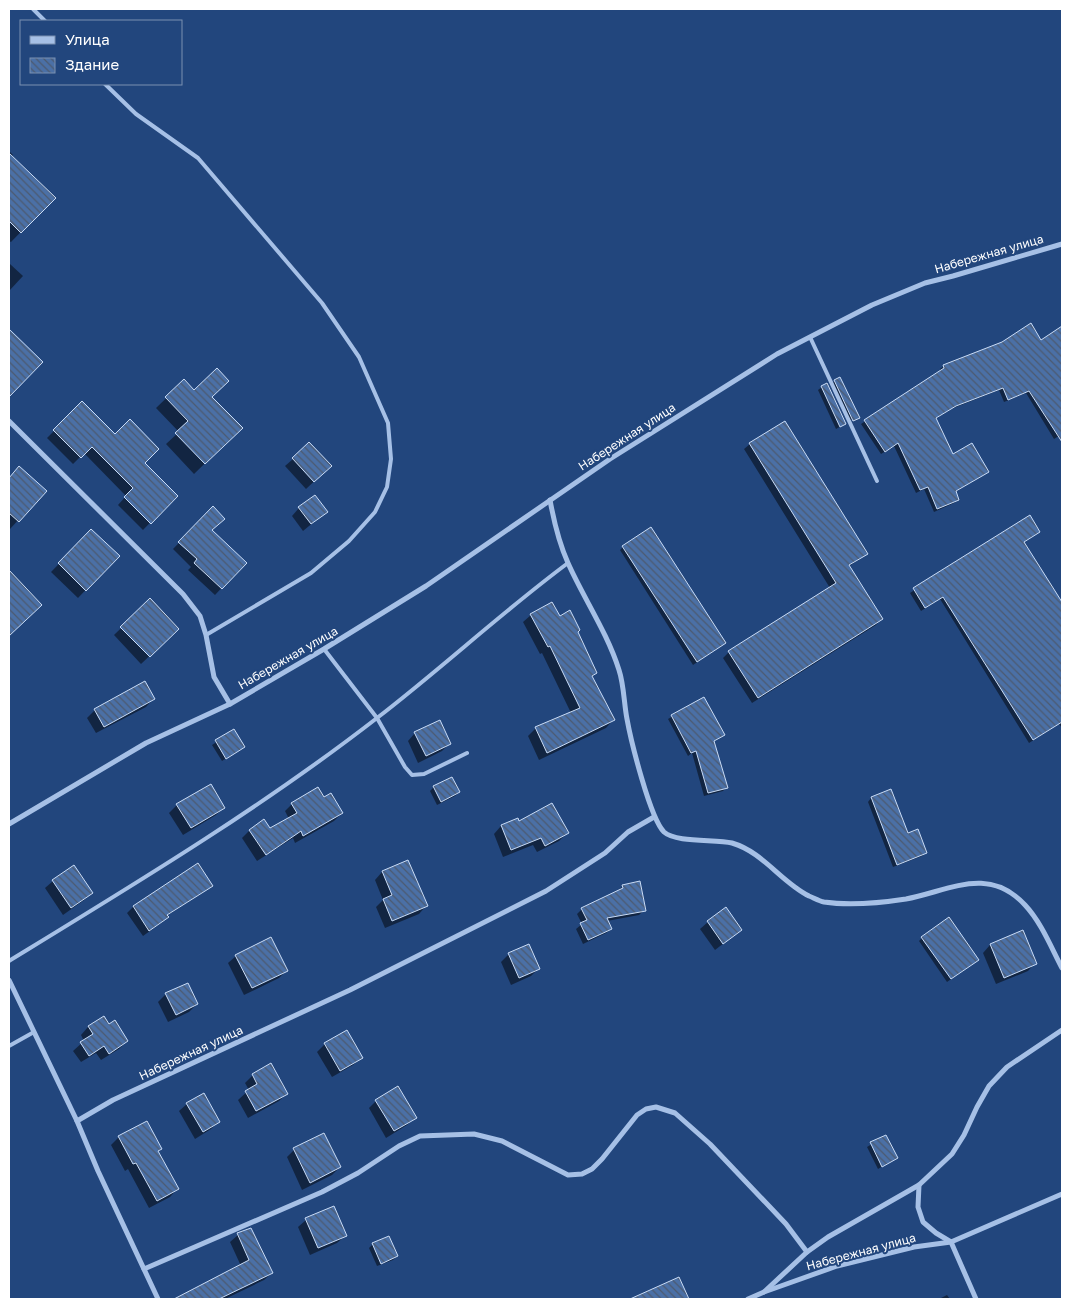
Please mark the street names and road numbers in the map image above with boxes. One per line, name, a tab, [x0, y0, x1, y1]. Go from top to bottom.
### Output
street label: Набережная улица	[933, 231, 1045, 276]
street label: Набережная улица	[575, 400, 678, 474]
street label: Набережная улица	[235, 623, 340, 692]
street label: Набережная улица	[136, 1022, 245, 1083]
street label: Набережная улица	[804, 1230, 917, 1273]

